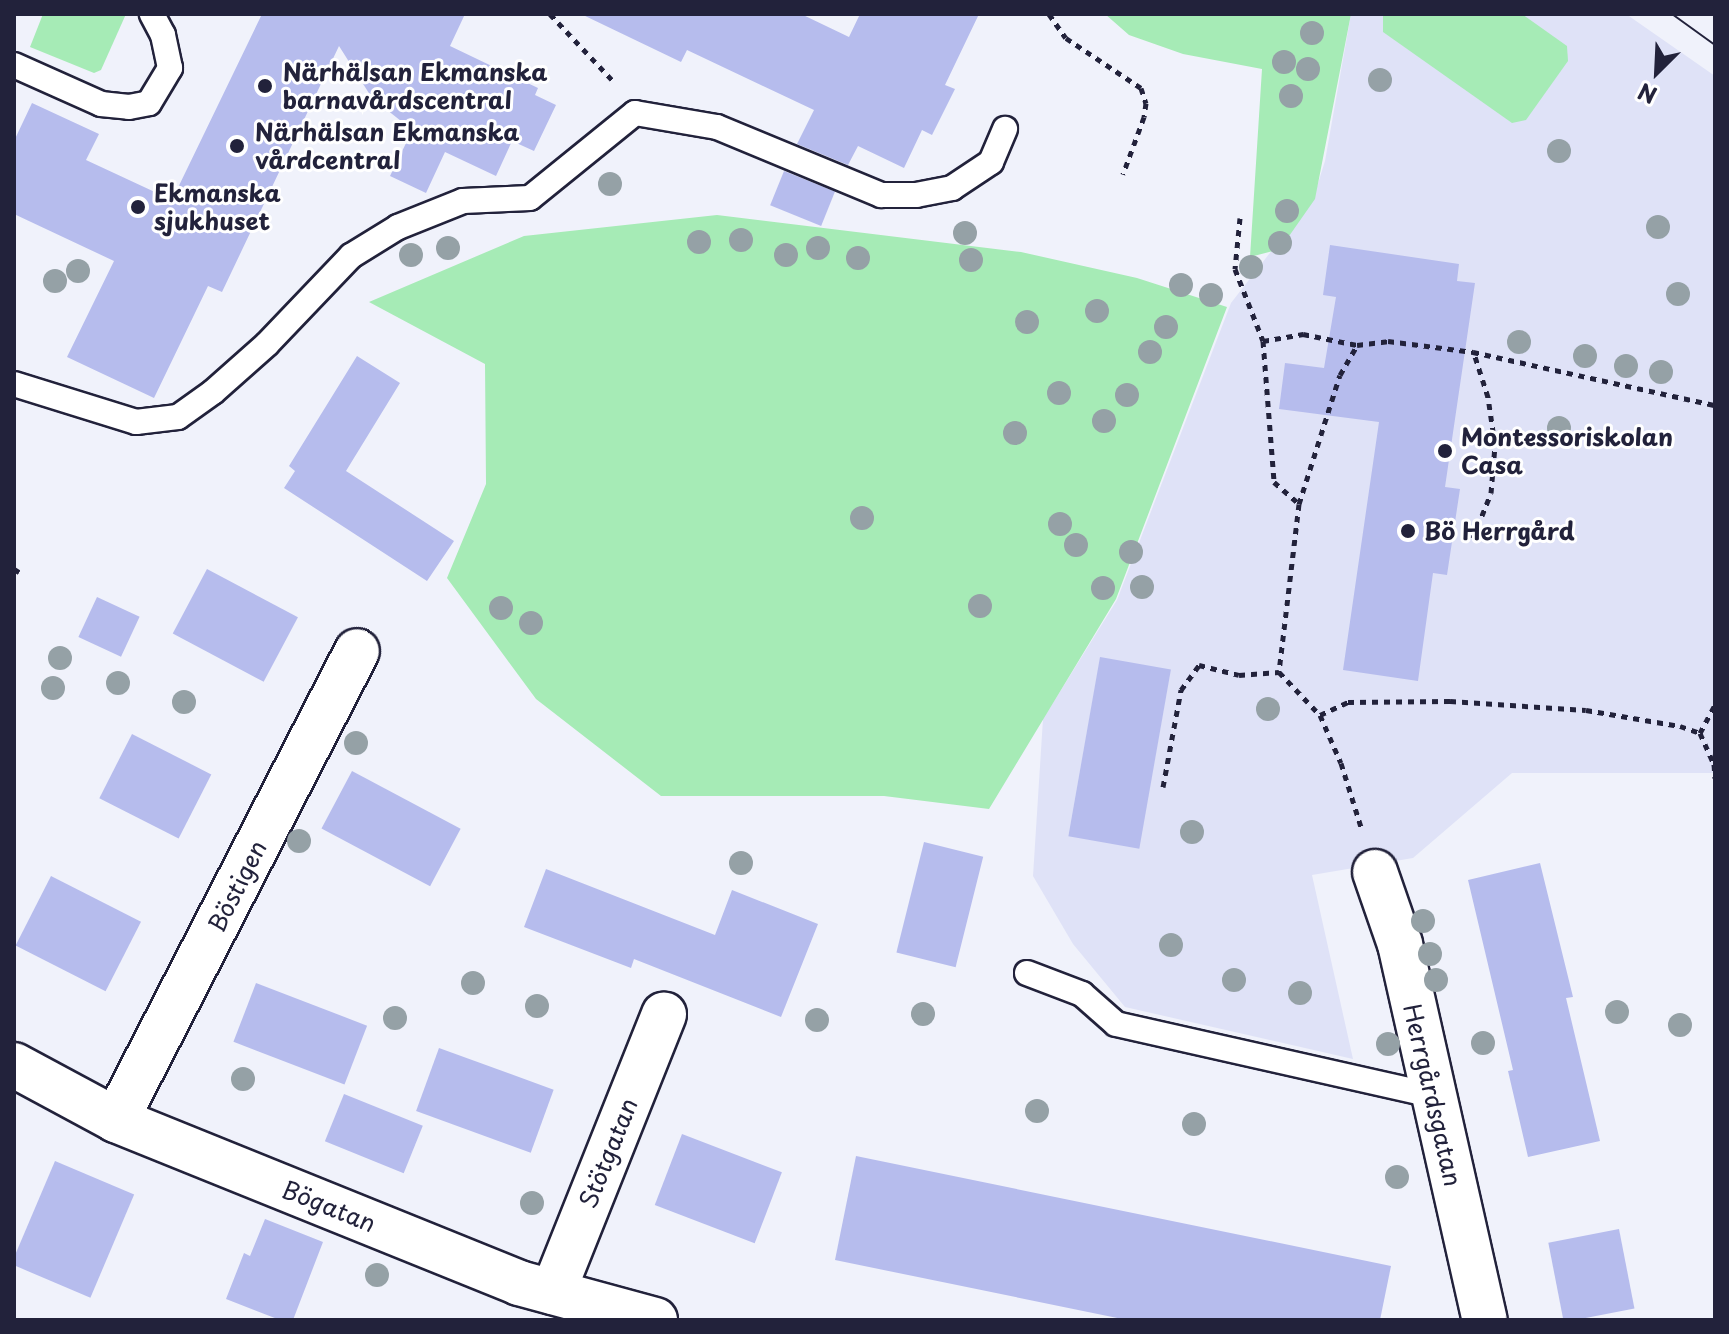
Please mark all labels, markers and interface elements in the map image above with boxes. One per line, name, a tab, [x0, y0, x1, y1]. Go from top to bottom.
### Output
north arrow	[1617, 32, 1697, 112]
place label: Närhälsan Ekmanska barnavårdscentral	[283, 58, 546, 114]
marker: Närhälsan Ekmanska barnavårdscentral	[254, 75, 276, 97]
text: N	[1632, 76, 1662, 113]
place label: Närhälsan Ekmanska vårdcentral	[255, 118, 518, 174]
marker: Närhälsan Ekmanska vårdcentral	[226, 135, 248, 157]
place label: Ekmanska sjukhuset	[154, 179, 281, 235]
marker: Ekmanska sjukhuset	[129, 198, 147, 216]
place label: Montessoriskolan Casa	[1461, 423, 1673, 479]
marker: Montessoriskolan Casa	[1436, 442, 1454, 460]
place label: Bö Herrgård	[1424, 517, 1576, 545]
marker: Bö Herrgård	[1399, 522, 1417, 540]
street label: Böstigen	[202, 835, 272, 937]
street label: Herrgårdsgatan	[1398, 1001, 1468, 1189]
street label: Stötgatan	[573, 1094, 643, 1212]
street label: Bögatan	[278, 1174, 380, 1238]

